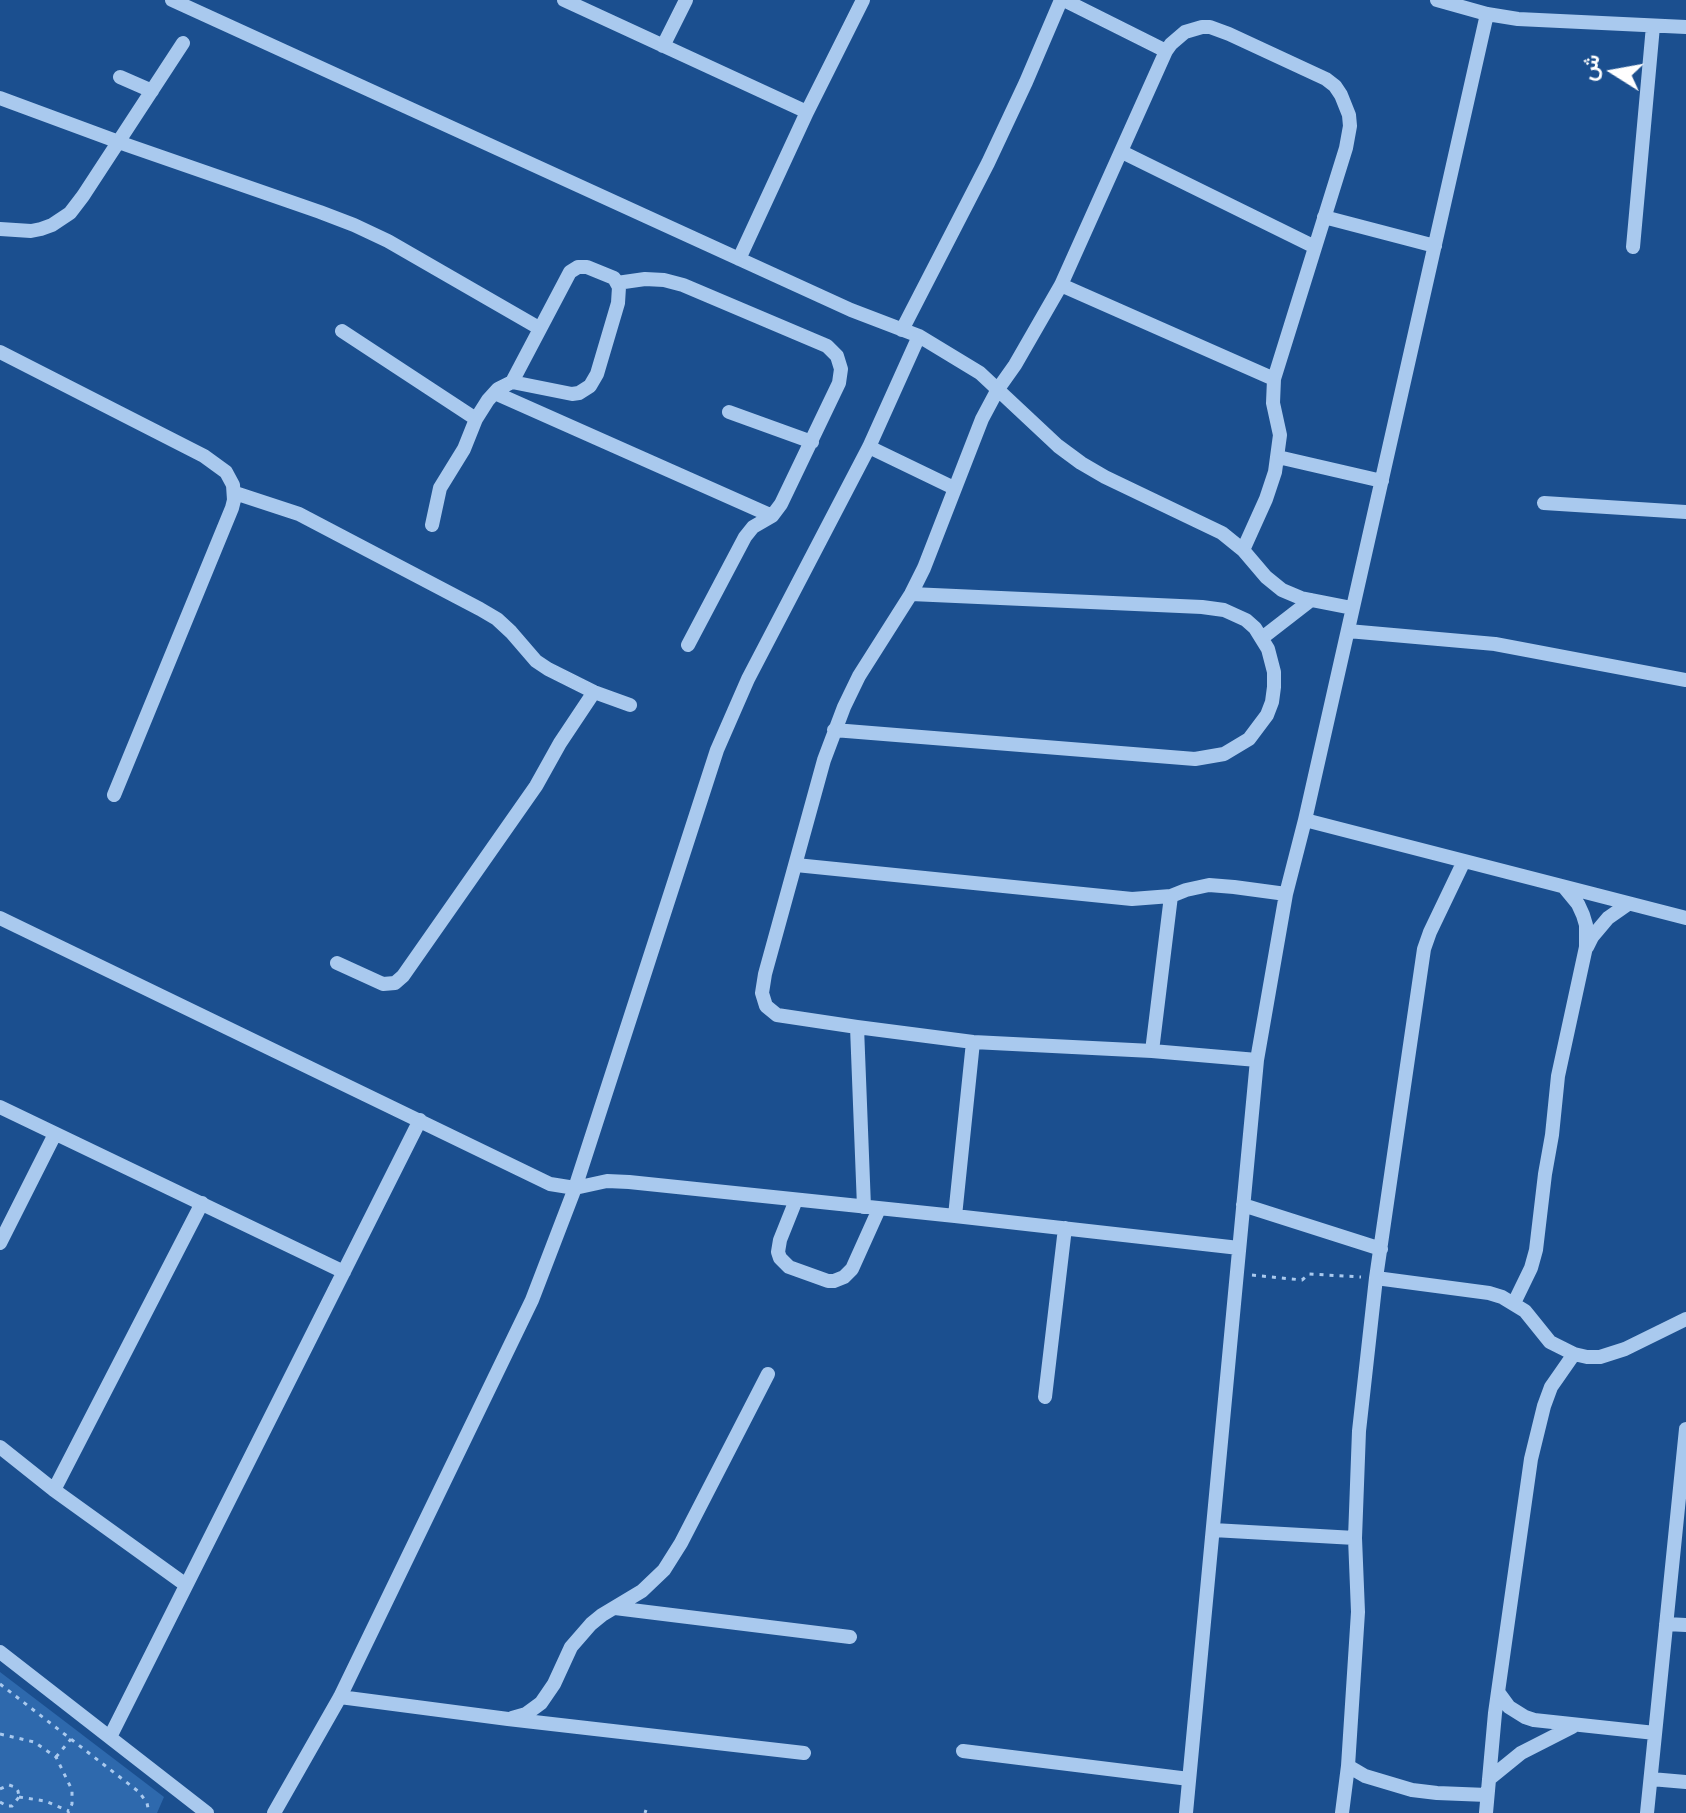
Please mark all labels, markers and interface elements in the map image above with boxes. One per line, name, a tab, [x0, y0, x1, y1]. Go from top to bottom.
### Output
north arrow	[1574, 32, 1654, 112]
text: ش	[1575, 52, 1606, 83]

